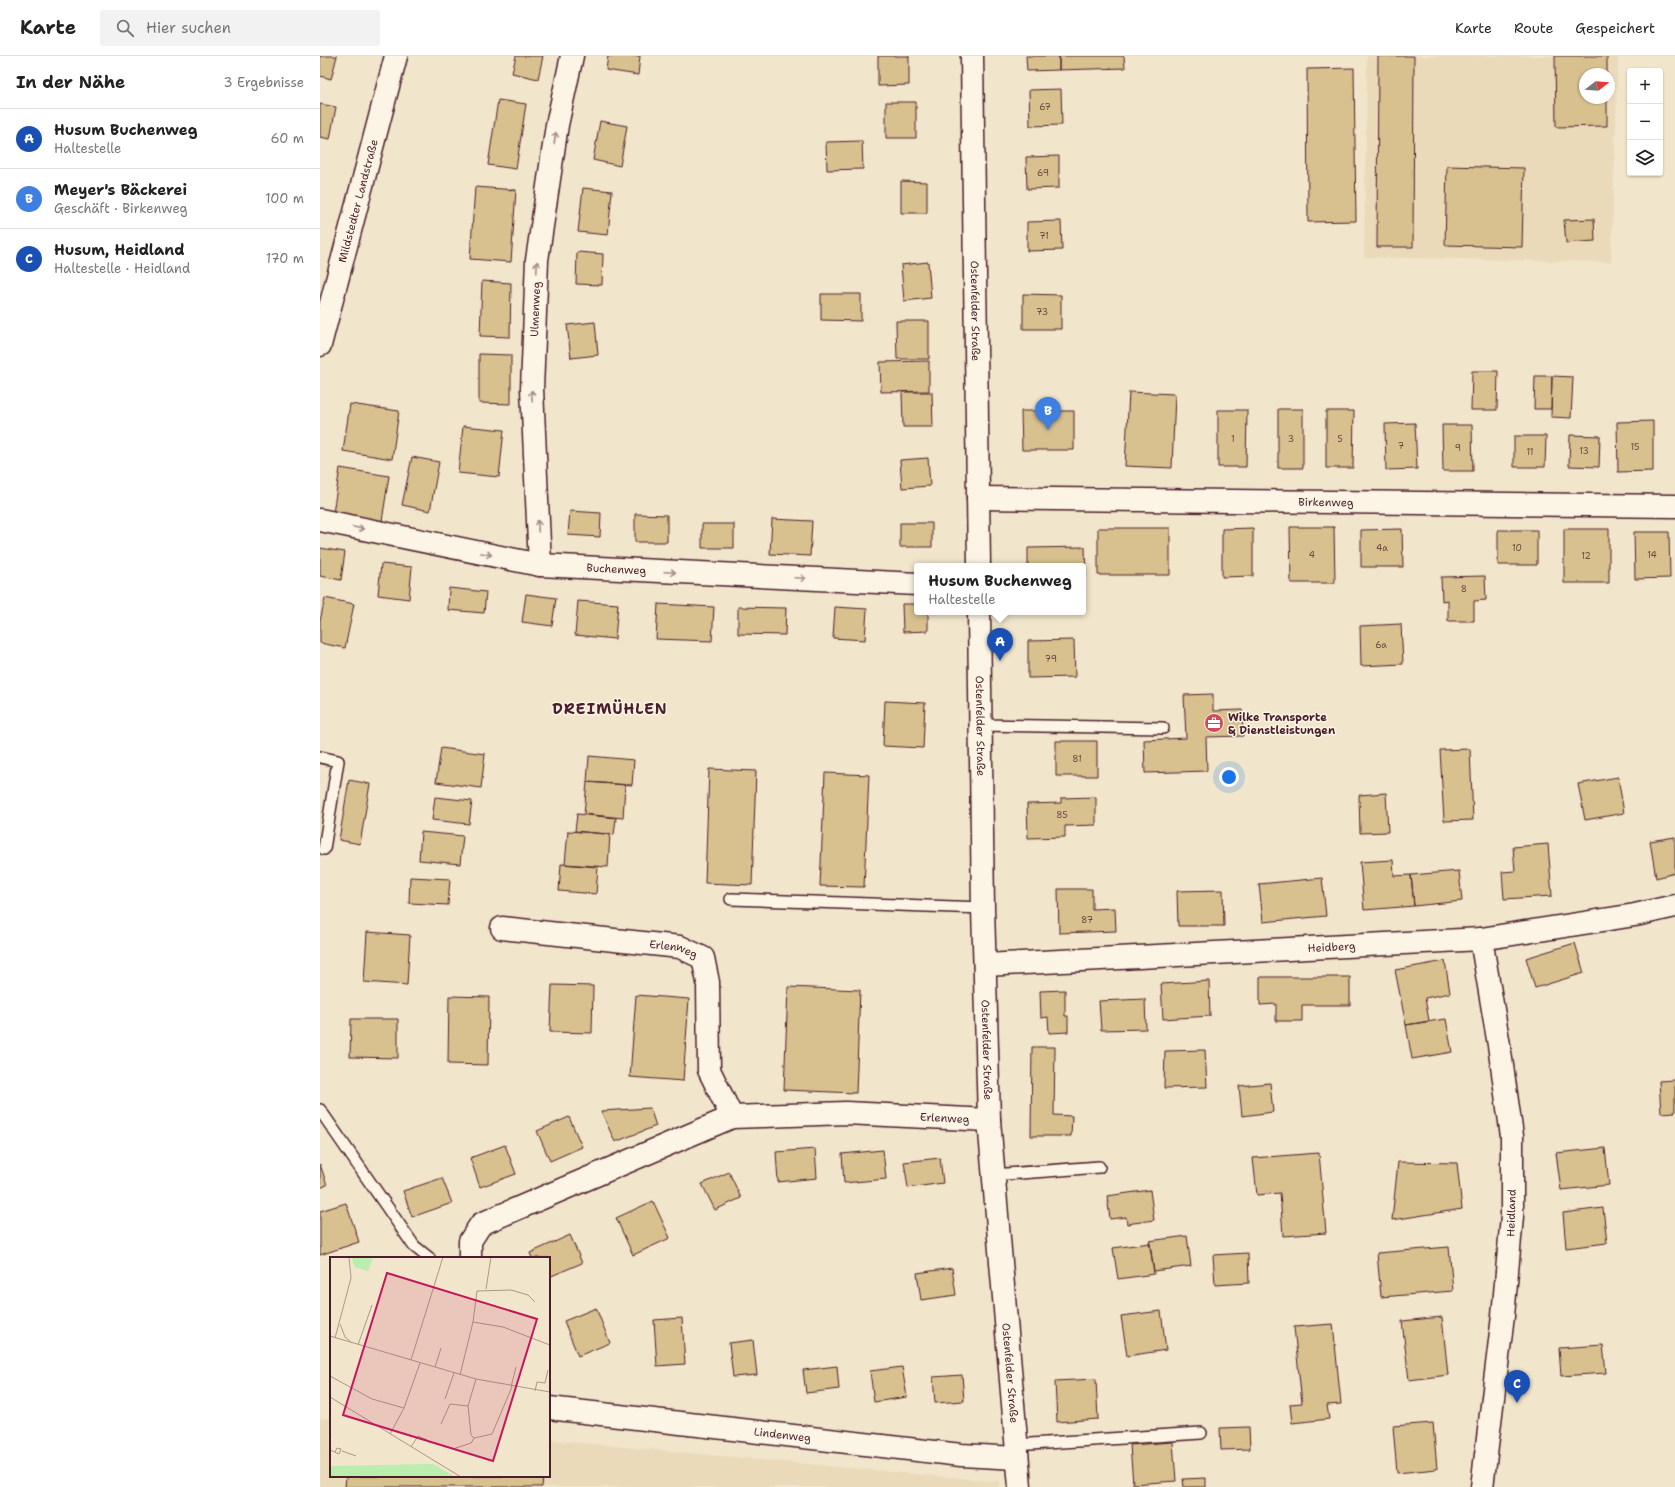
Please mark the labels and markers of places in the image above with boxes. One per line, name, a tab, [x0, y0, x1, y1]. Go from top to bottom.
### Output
pin: B	[1035, 397, 1061, 430]
pin: A	[987, 628, 1013, 661]
place label: Wilke Transporte & Dienstleistungen	[1228, 710, 1336, 738]
office icon: Wilke Transporte & Dienstleistungen	[1203, 712, 1225, 734]
pin: C	[1504, 1370, 1530, 1403]

